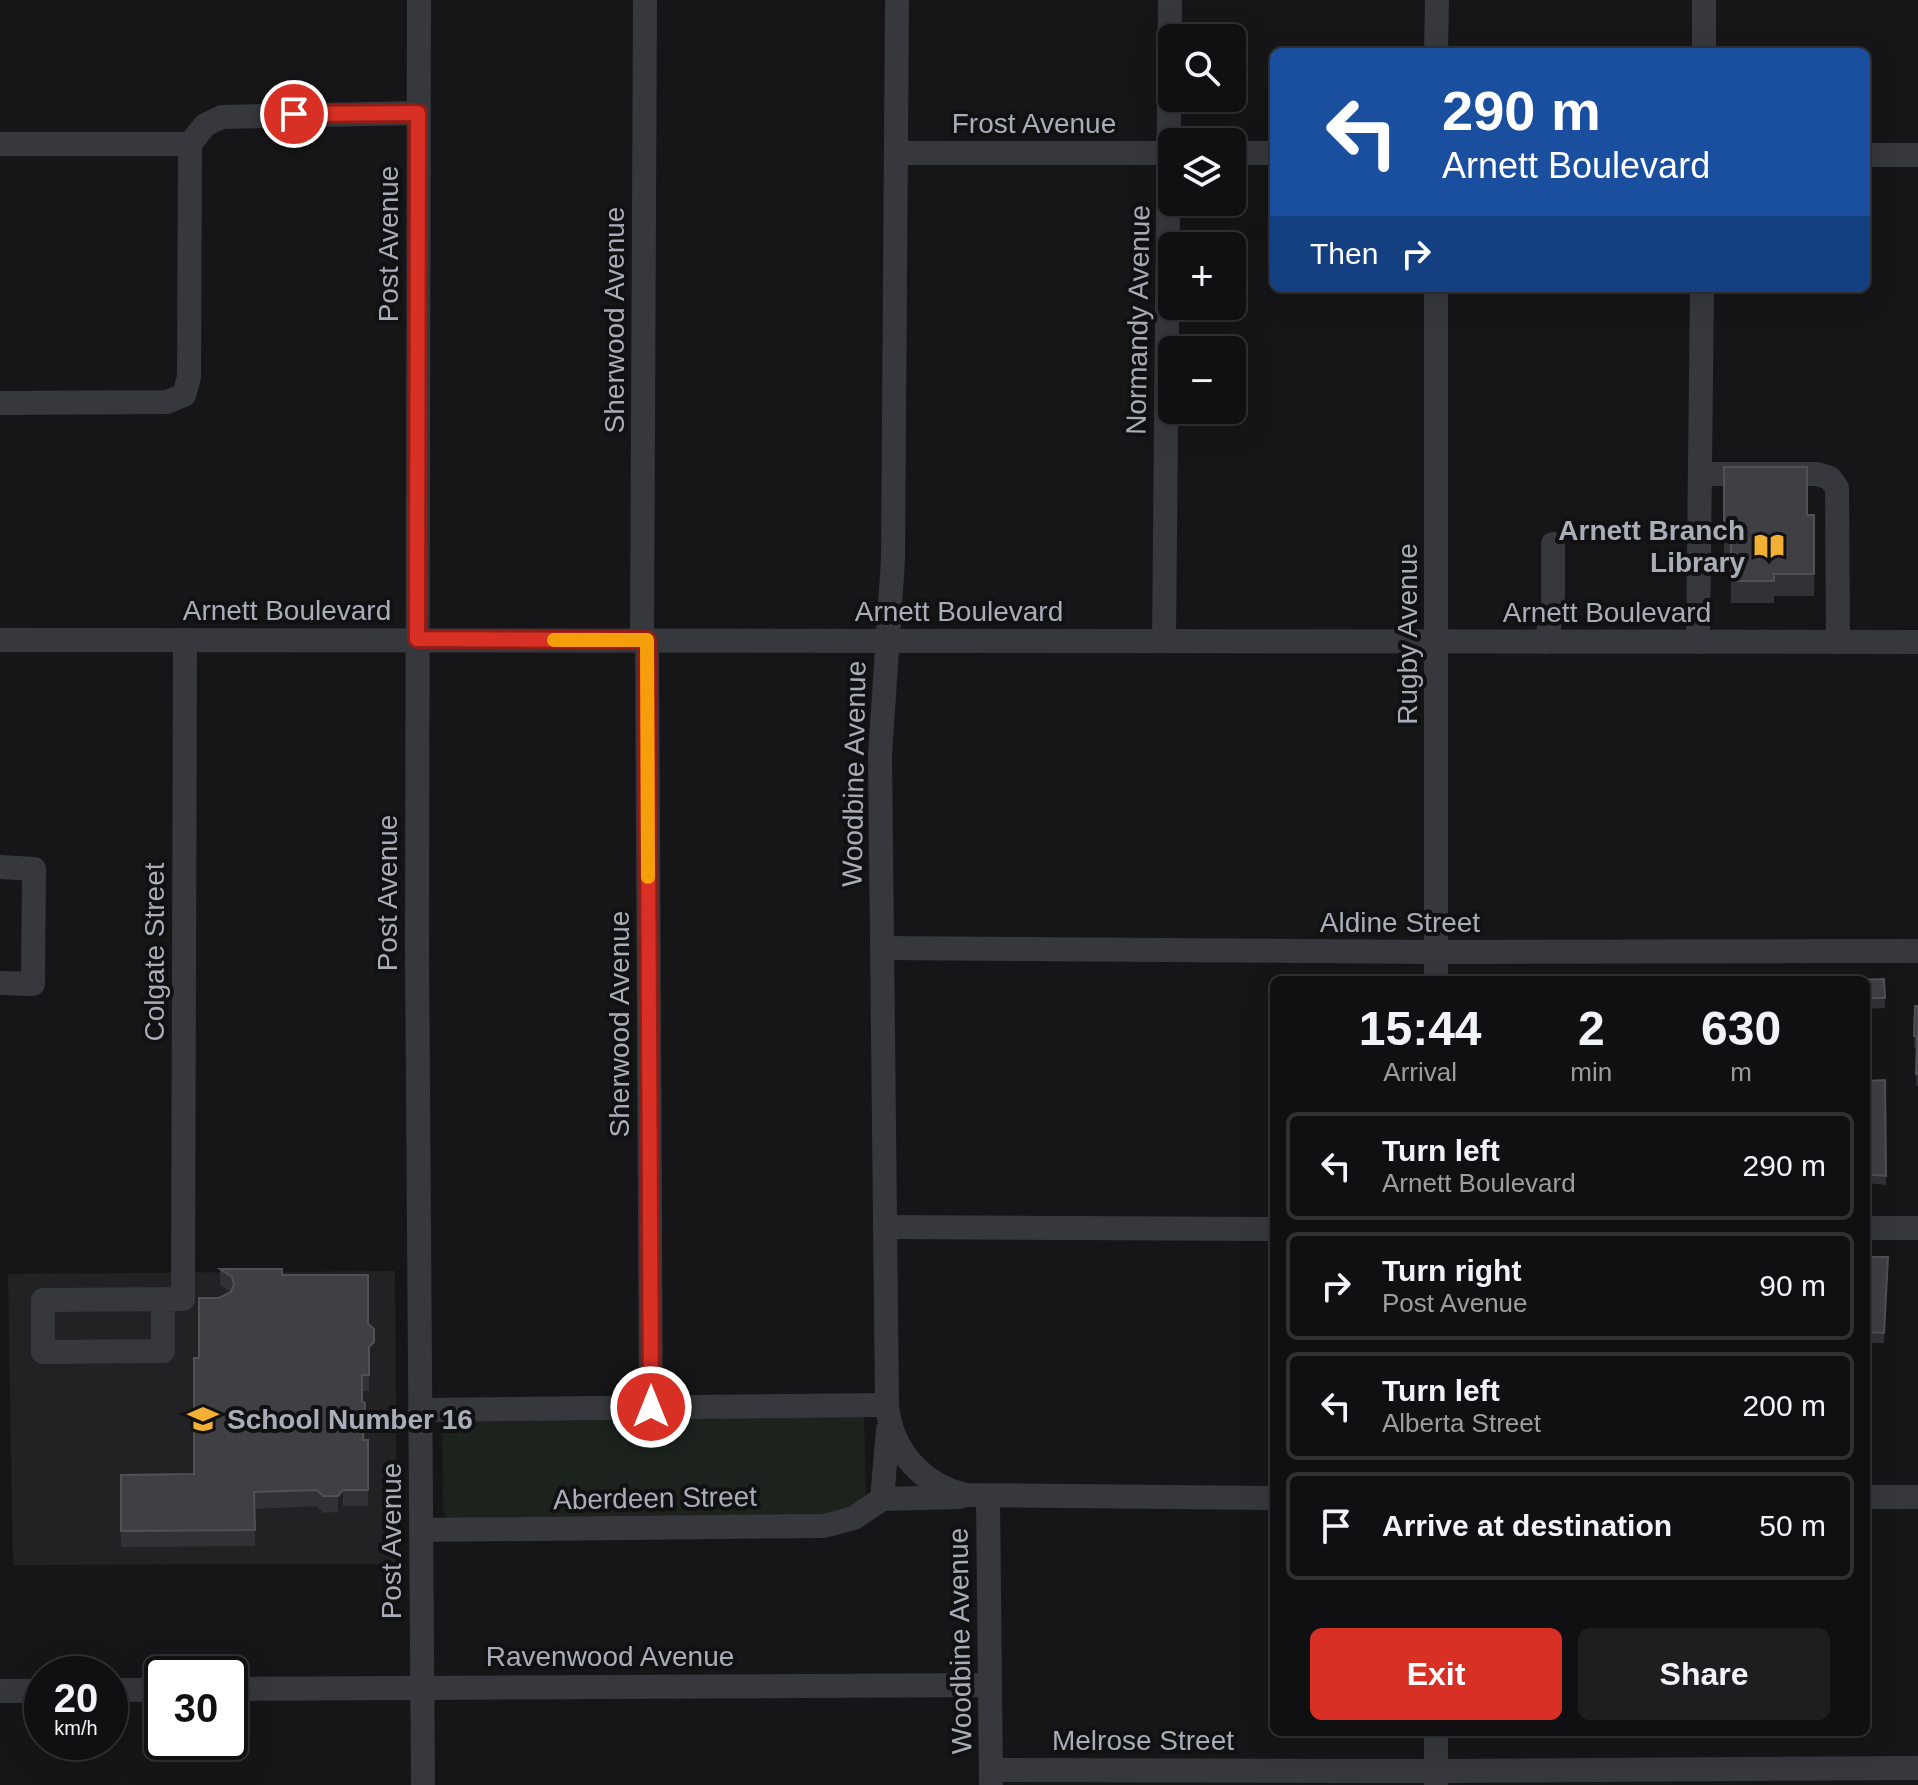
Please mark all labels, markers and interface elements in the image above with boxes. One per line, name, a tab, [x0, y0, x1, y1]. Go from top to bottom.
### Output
map controls	[1158, 24, 1246, 424]
button: search	[1158, 24, 1246, 112]
text: 290 m	[1442, 79, 1601, 142]
pin	[260, 80, 328, 148]
icon: left	[1310, 80, 1414, 184]
icon: arrive	[272, 92, 316, 136]
street label: Frost Avenue	[952, 108, 1116, 139]
button: layers	[1158, 128, 1246, 216]
text: Arnett Boulevard	[1442, 145, 1710, 186]
street label: Post Avenue	[373, 166, 404, 322]
street label: Normandy Avenue	[1120, 205, 1156, 435]
street label: Sherwood Avenue	[599, 207, 630, 433]
button: +	[1158, 232, 1246, 320]
icon: right	[1394, 232, 1438, 276]
text: Then	[1310, 237, 1378, 270]
button: −	[1158, 336, 1246, 424]
place label: Arnett Branch Library	[1558, 515, 1745, 578]
library icon: Arnett Branch Library	[1752, 529, 1786, 563]
street label: Rugby Avenue	[1392, 543, 1423, 725]
street label: Arnett Boulevard	[183, 595, 391, 626]
street label: Arnett Boulevard	[855, 596, 1063, 627]
street label: Arnett Boulevard	[1503, 597, 1711, 628]
street label: Woodbine Avenue	[837, 661, 871, 887]
street label: Post Avenue	[372, 815, 403, 971]
street label: Colgate Street	[139, 862, 170, 1042]
street label: Aldine Street	[1320, 907, 1480, 938]
street label: Sherwood Avenue	[604, 911, 635, 1137]
text: 15:44	[1359, 1002, 1482, 1055]
text: 2	[1578, 1002, 1605, 1055]
text: 630	[1701, 1002, 1781, 1055]
text: Arrival	[1383, 1057, 1457, 1087]
text: min	[1570, 1057, 1612, 1087]
text: m	[1730, 1057, 1752, 1087]
text: Turn left	[1382, 1134, 1500, 1167]
icon: left	[1314, 1144, 1358, 1188]
text: 290 m	[1743, 1149, 1826, 1182]
text: Arnett Boulevard	[1382, 1168, 1576, 1198]
text: Turn right	[1382, 1254, 1521, 1287]
icon: right	[1314, 1264, 1358, 1308]
text: 90 m	[1759, 1269, 1826, 1302]
text: Post Avenue	[1382, 1288, 1528, 1318]
position arrow	[609, 1365, 693, 1449]
text: Turn left	[1382, 1374, 1500, 1407]
icon: left	[1314, 1384, 1358, 1428]
text: 200 m	[1743, 1389, 1826, 1422]
school or university icon: School Number 16	[186, 1402, 220, 1436]
place label: School Number 16	[227, 1404, 473, 1435]
text: Alberta Street	[1382, 1408, 1541, 1438]
street label: Post Avenue	[376, 1463, 407, 1619]
street label: Aberdeen Street	[553, 1481, 757, 1515]
icon: arrive	[1314, 1504, 1358, 1548]
text: Arrive at destination	[1382, 1509, 1672, 1542]
text: 50 m	[1759, 1509, 1826, 1542]
street label: Woodbine Avenue	[943, 1528, 977, 1754]
button: Exit	[1310, 1628, 1562, 1720]
button: Share	[1578, 1628, 1830, 1720]
street label: Ravenwood Avenue	[486, 1641, 734, 1672]
speed limit sign: 30	[144, 1656, 248, 1760]
text: 20	[54, 1676, 98, 1720]
text: km/h	[54, 1717, 98, 1739]
street label: Melrose Street	[1052, 1725, 1234, 1756]

